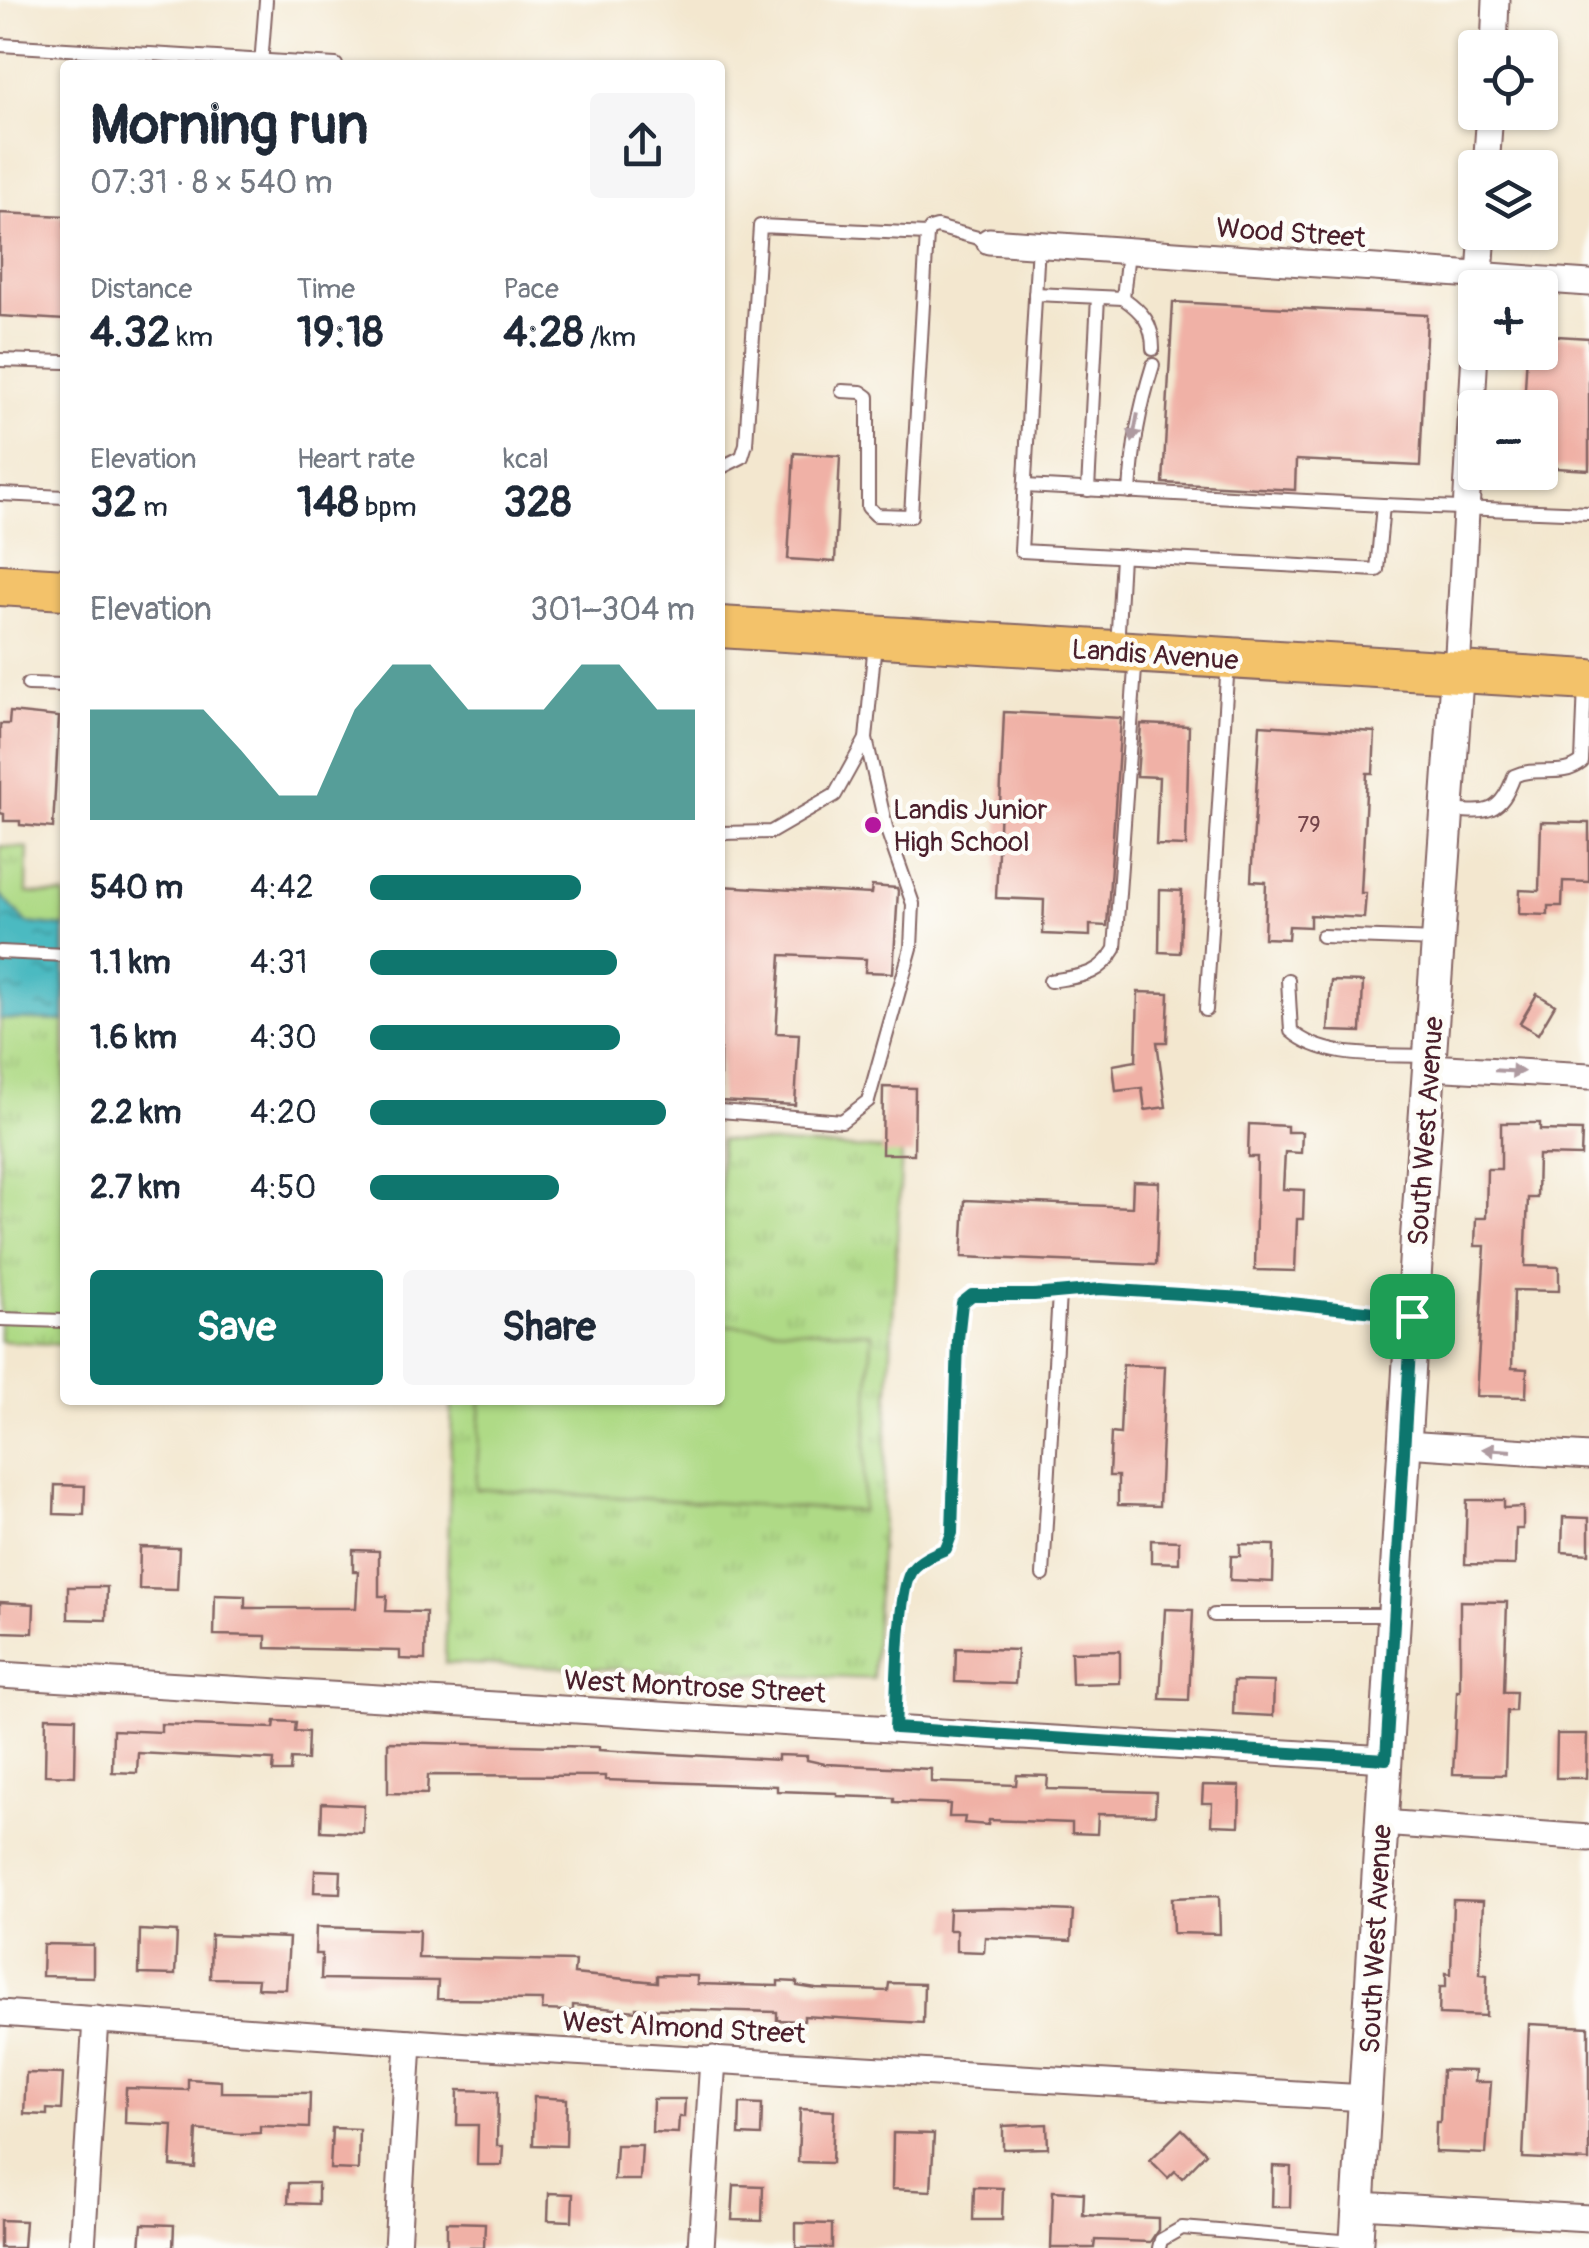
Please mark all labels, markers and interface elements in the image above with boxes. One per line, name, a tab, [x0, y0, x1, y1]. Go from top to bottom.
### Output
map controls	[1458, 30, 1558, 490]
button: locate	[1458, 30, 1558, 130]
text: Morning run	[90, 91, 368, 160]
button: share	[590, 93, 695, 198]
button: layers	[1458, 150, 1558, 250]
text: 07:31 · 8 × 540 m	[90, 163, 333, 203]
street label: Wood Street	[1215, 211, 1368, 256]
button: +	[1458, 270, 1558, 370]
text: Distance	[90, 272, 192, 307]
text: Time	[297, 272, 355, 307]
text: Pace	[503, 272, 559, 307]
text: 4.32	[90, 307, 170, 359]
text: 19:18	[297, 307, 384, 359]
text: 4:28	[503, 307, 584, 359]
text: km	[170, 320, 213, 355]
text: /km	[584, 320, 636, 355]
button: −	[1458, 390, 1558, 490]
one-way arrow	[1127, 413, 1143, 444]
text: Elevation	[90, 442, 197, 477]
text: Heart rate	[297, 442, 415, 477]
text: kcal	[503, 442, 549, 477]
text: 32	[90, 477, 137, 529]
text: 148	[297, 477, 359, 529]
text: 328	[503, 477, 571, 529]
text: m	[137, 490, 168, 525]
text: bpm	[359, 490, 417, 525]
text: Elevation	[90, 590, 212, 630]
text: 301–304 m	[530, 590, 695, 630]
street label: Landis Avenue	[1070, 632, 1240, 679]
place label: Landis Junior High School	[893, 793, 1047, 860]
house number: 79	[1298, 811, 1320, 839]
marker: Landis Junior High School	[862, 814, 884, 836]
text: 540 m	[90, 868, 183, 908]
text: 4:42	[250, 868, 314, 908]
text: 1.1 km	[90, 943, 171, 983]
text: 4:31	[250, 943, 307, 983]
street label: South West Avenue	[1401, 1015, 1452, 1247]
text: 1.6 km	[90, 1018, 177, 1058]
text: 4:30	[250, 1018, 317, 1058]
one-way arrow	[1494, 1063, 1525, 1079]
text: 2.2 km	[90, 1093, 182, 1133]
text: 4:20	[250, 1093, 317, 1133]
text: 2.7 km	[90, 1168, 181, 1208]
text: 4:50	[250, 1168, 316, 1208]
button: Save	[90, 1270, 383, 1385]
button: Share	[403, 1270, 695, 1385]
pin	[1370, 1274, 1455, 1359]
icon: arrive	[1385, 1289, 1440, 1344]
one-way arrow	[1480, 1442, 1512, 1458]
street label: West Montrose Street	[563, 1663, 827, 1712]
street label: South West Avenue	[1353, 1823, 1400, 2055]
street label: West Almond Street	[561, 2005, 807, 2052]

